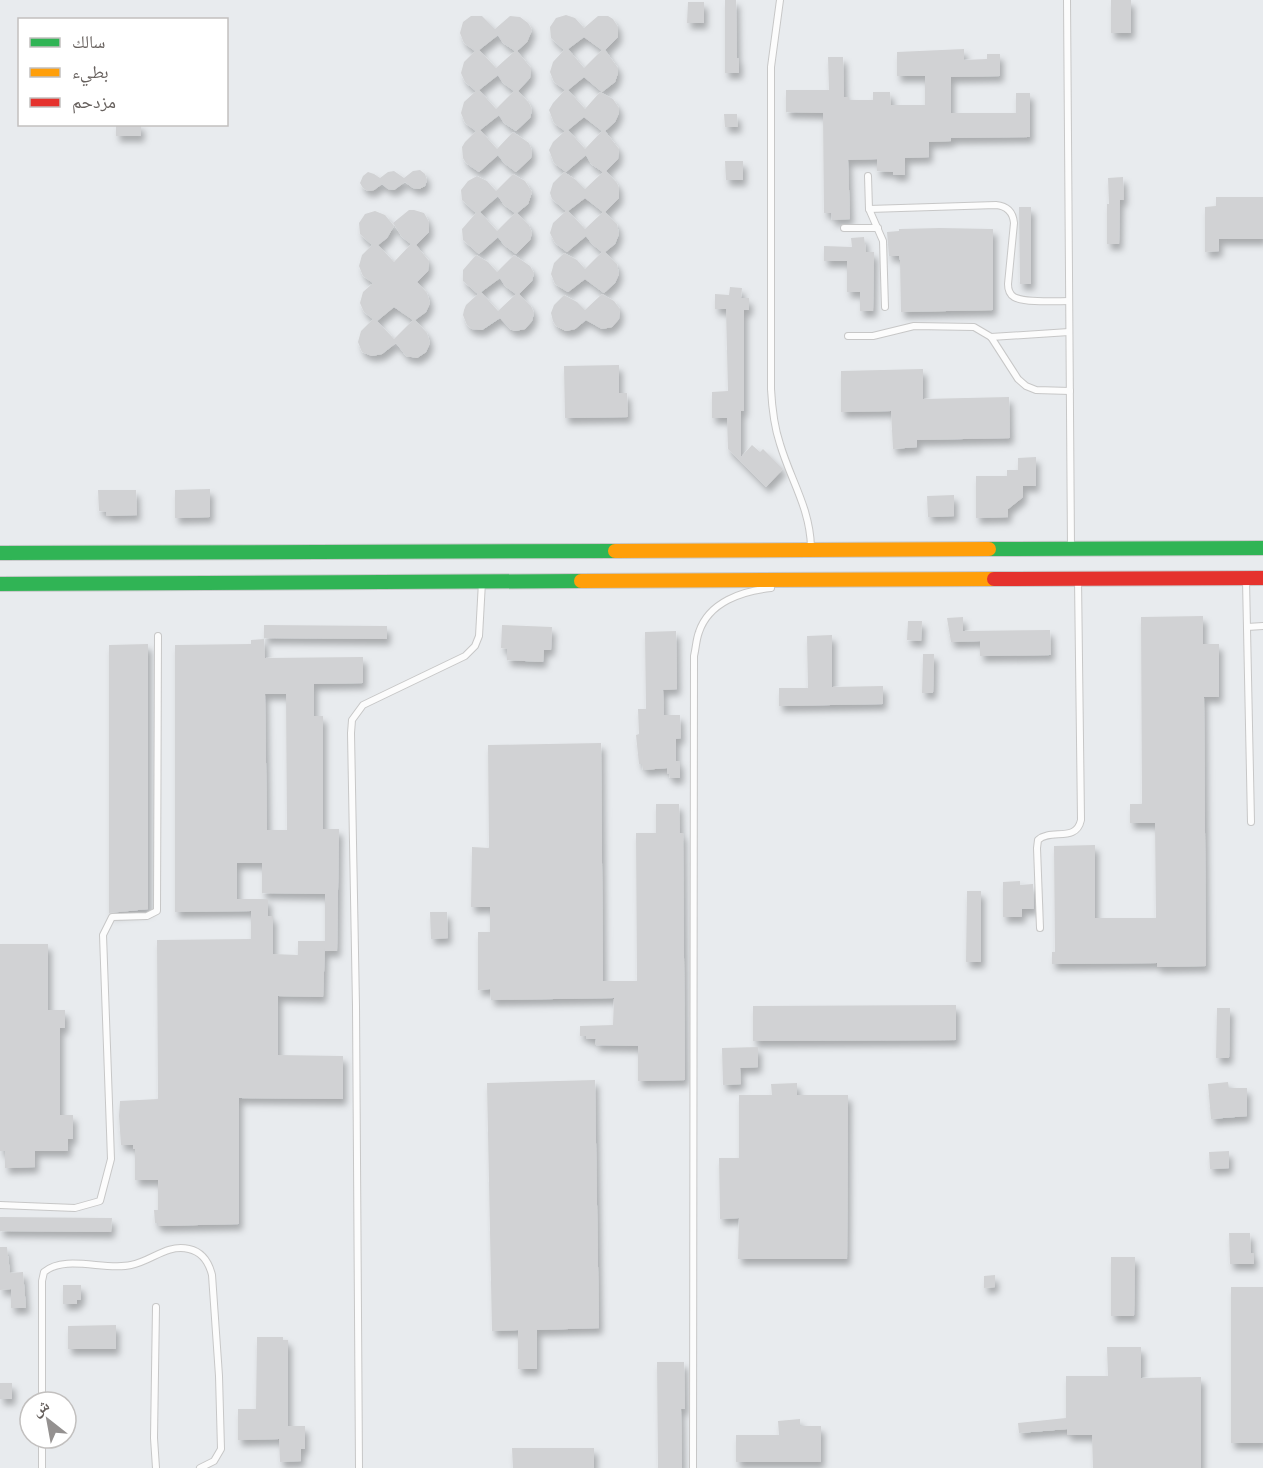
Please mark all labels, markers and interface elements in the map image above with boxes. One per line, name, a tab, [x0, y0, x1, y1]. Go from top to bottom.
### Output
legend	[18, 18, 228, 126]
text: سالك	[72, 31, 105, 52]
text: بطيء	[72, 61, 109, 87]
text: مزدحم	[72, 91, 116, 114]
north arrow	[18, 1390, 78, 1450]
text: ش	[28, 1395, 53, 1420]

